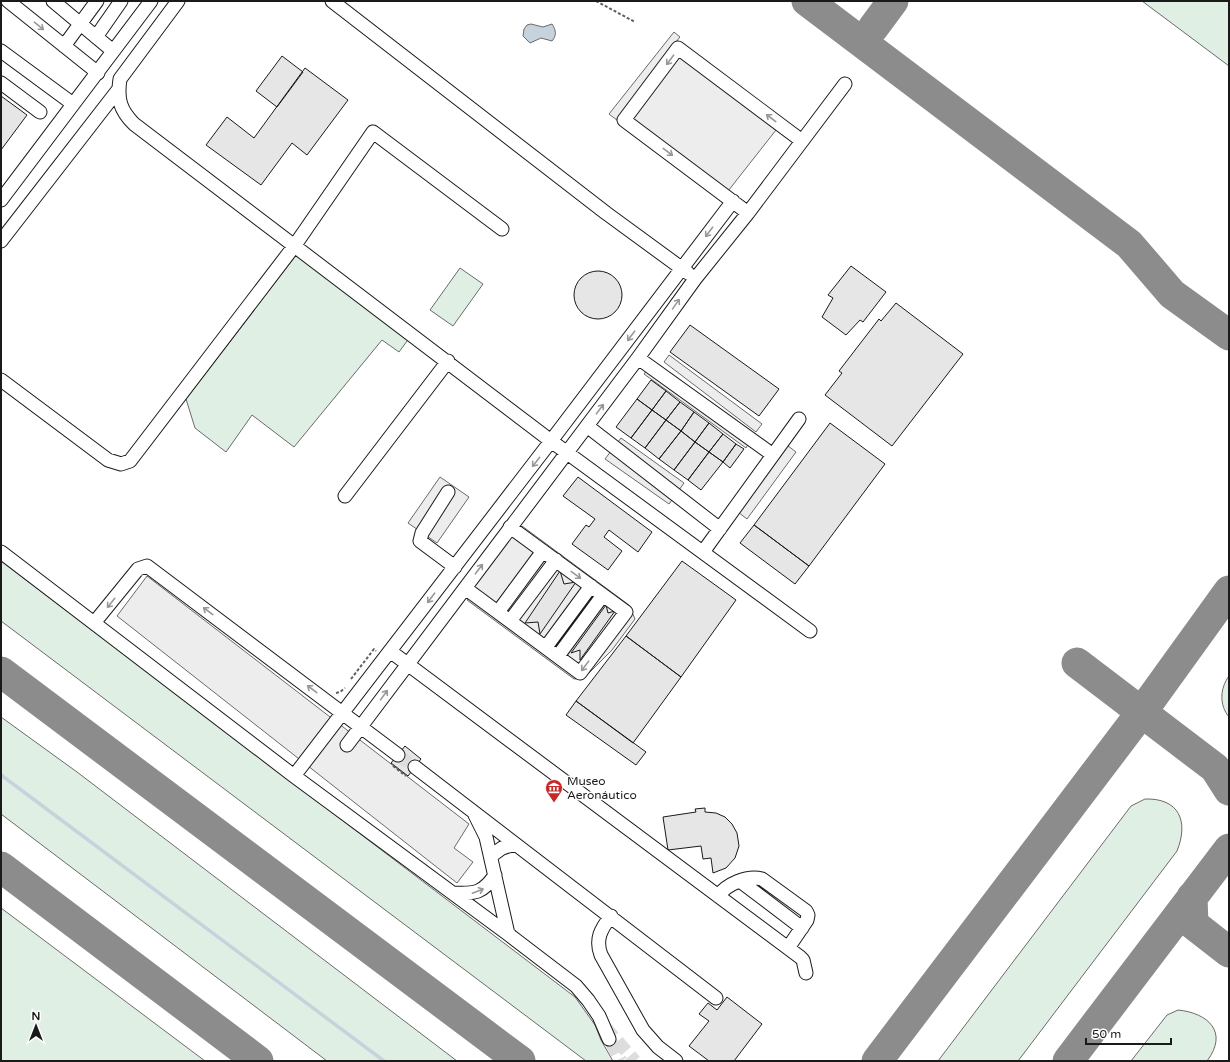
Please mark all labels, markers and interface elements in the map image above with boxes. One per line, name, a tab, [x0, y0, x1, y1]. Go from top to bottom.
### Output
one-way arrow	[33, 21, 44, 30]
one-way arrow	[666, 54, 674, 65]
one-way arrow	[766, 114, 777, 122]
one-way arrow	[663, 148, 674, 157]
one-way arrow	[705, 226, 713, 237]
one-way arrow	[672, 299, 681, 310]
one-way arrow	[626, 330, 635, 341]
one-way arrow	[595, 404, 604, 415]
one-way arrow	[531, 456, 540, 467]
one-way arrow	[475, 563, 483, 574]
one-way arrow	[570, 571, 581, 579]
one-way arrow	[427, 593, 435, 604]
one-way arrow	[106, 598, 115, 609]
one-way arrow	[203, 607, 214, 615]
one-way arrow	[581, 661, 589, 672]
one-way arrow	[307, 685, 318, 693]
one-way arrow	[379, 689, 388, 700]
place label: Museo Aeronáutico	[567, 774, 637, 802]
museum icon: Museo Aeronáutico	[544, 778, 564, 803]
one-way arrow	[471, 886, 483, 894]
north arrow	[16, 1006, 56, 1046]
text: N	[32, 1010, 40, 1023]
scale bar	[1086, 1020, 1171, 1046]
text: 50 m	[1092, 1027, 1121, 1041]

